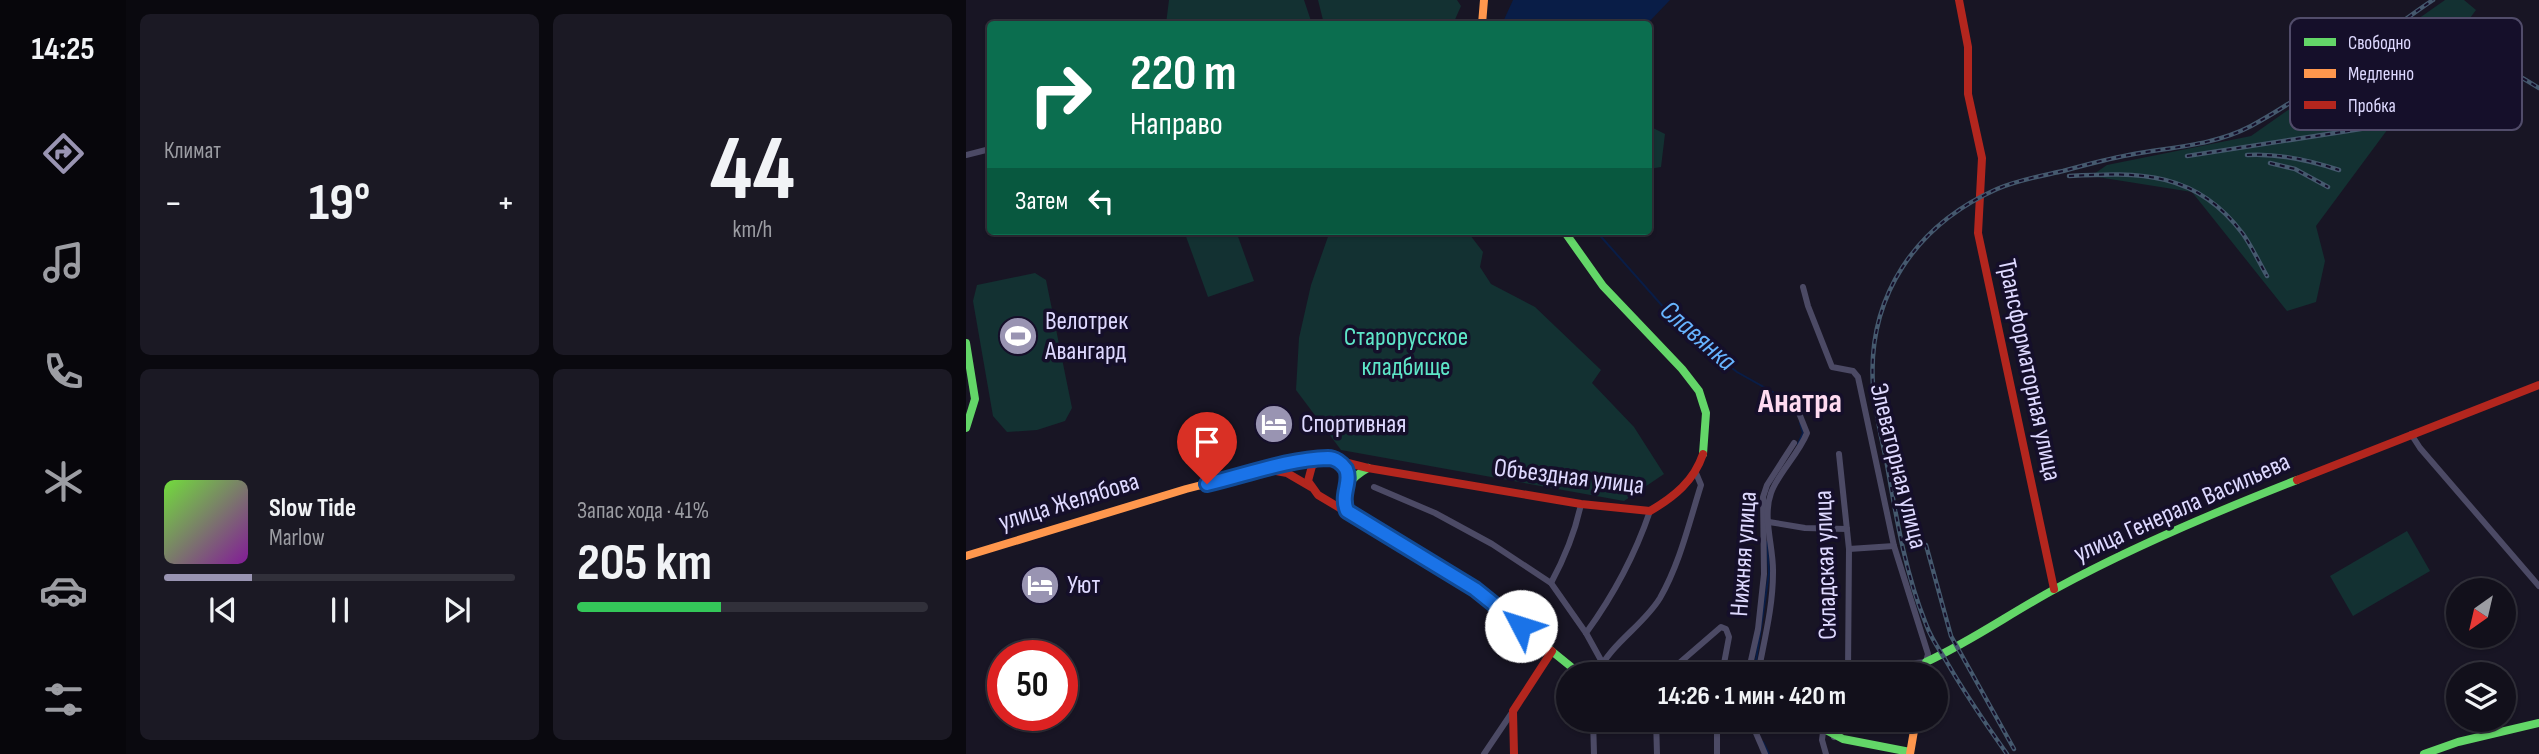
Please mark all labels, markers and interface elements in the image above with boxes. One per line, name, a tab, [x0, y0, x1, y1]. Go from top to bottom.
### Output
legend	[2290, 18, 2522, 130]
text: 14:25	[32, 30, 94, 69]
text: Свободно	[2348, 32, 2411, 55]
text: 220 m	[1130, 45, 1236, 104]
icon: right	[1015, 49, 1106, 140]
text: Медленно	[2348, 63, 2414, 86]
text: Пробка	[2348, 95, 2396, 118]
text: Направо	[1130, 105, 1223, 144]
text: 44	[710, 116, 795, 225]
icon: directions	[39, 129, 88, 178]
text: Климат	[164, 137, 221, 165]
text: 19°	[309, 172, 370, 235]
text: −	[164, 181, 183, 226]
text: +	[496, 181, 515, 226]
icon: left	[1082, 182, 1120, 220]
text: Затем	[1015, 186, 1068, 217]
text: km/h	[733, 216, 772, 244]
icon: music	[39, 238, 88, 287]
street label: Трансформаторная улица	[1990, 256, 2068, 484]
water label: Славянка	[1653, 294, 1743, 378]
place label: Велотрек Авангард	[1044, 306, 1128, 367]
sports icon: Велотрек Авангард	[997, 315, 1039, 357]
park label: Старорусское кладбище	[1344, 322, 1468, 383]
icon: phone	[39, 347, 88, 396]
street label: Элеваторная улица	[1862, 380, 1934, 552]
district label: Анатра	[1757, 382, 1842, 422]
hotel icon: Спортивная	[1253, 403, 1295, 445]
place label: Спортивная	[1301, 409, 1407, 440]
pin	[1177, 412, 1237, 484]
icon: arrive	[1188, 423, 1226, 461]
street label: улица Генерала Васильева	[2069, 446, 2295, 570]
street label: Объездная улица	[1492, 452, 1646, 502]
icon: climate	[39, 457, 88, 506]
street label: улица Желябова	[995, 466, 1143, 538]
street label: Складская улица	[1808, 490, 1844, 640]
street label: Нижняя улица	[1724, 491, 1764, 617]
text: Slow Tide	[269, 493, 356, 524]
text: Запас хода · 41%	[577, 497, 709, 525]
text: Marlow	[269, 524, 325, 552]
text: 205 km	[577, 532, 712, 595]
hotel icon: Уют	[1019, 564, 1061, 606]
icon: car	[39, 566, 88, 615]
place label: Уют	[1067, 570, 1100, 601]
north arrow	[2446, 578, 2516, 648]
map controls	[2446, 578, 2516, 732]
position arrow	[1484, 589, 1558, 663]
icon: previous	[204, 591, 242, 629]
icon: pause	[321, 591, 359, 629]
icon: next	[438, 591, 476, 629]
speed limit sign: 50	[987, 640, 1078, 731]
button: layers	[2446, 662, 2516, 732]
icon: filters	[39, 675, 88, 724]
text: 14:26 · 1 мин · 420 m	[1658, 681, 1846, 712]

